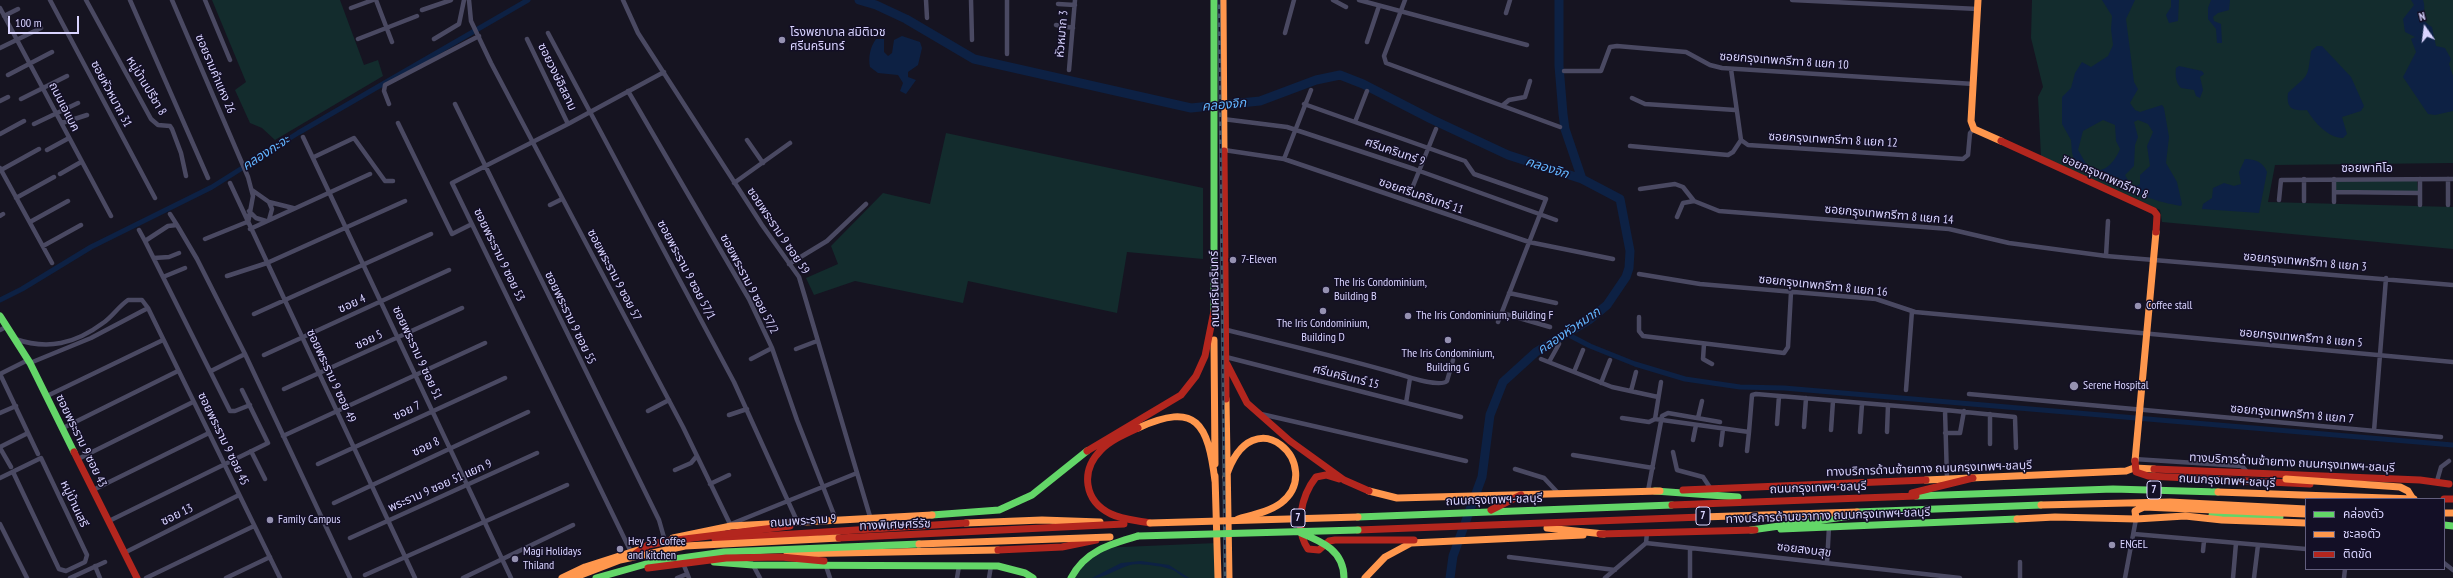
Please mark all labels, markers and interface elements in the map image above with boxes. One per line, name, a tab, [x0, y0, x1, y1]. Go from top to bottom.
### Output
scale bar	[10, 8, 81, 34]
north arrow	[2405, 8, 2445, 48]
text: N	[2418, 9, 2427, 24]
street label: หัวหมาก 3	[1053, 10, 1071, 58]
text: 100 m	[15, 15, 42, 30]
place label: โรงพยาบาล สมิติเวช ศรีนครินทร์	[790, 26, 886, 54]
street label: ซอยรามคำแหง 26	[192, 32, 238, 116]
marker: โรงพยาบาล สมิติเวช ศรีนครินทร์	[777, 35, 787, 45]
street label: ซอยวงษ์อิสลาม	[534, 41, 580, 113]
street label: ซอยกรุงเทพกรีฑา 8 แยก 10	[1719, 49, 1849, 73]
street label: หมู่บ้านปรีชา 8	[123, 54, 169, 118]
street label: ซอยหัวหมาก 31	[87, 58, 135, 130]
street label: ถนนเอแบค	[45, 80, 83, 134]
water label: คลองจิก	[1201, 95, 1247, 115]
street label: ซอยกรุงเทพกรีฑา 8 แยก 12	[1768, 129, 1898, 151]
water label: คลองกะจะ	[239, 132, 293, 174]
street label: ศรีนครินทร์ 9	[1363, 135, 1427, 169]
street label: ซอยกรุงเทพกรีฑา 8	[2060, 152, 2150, 202]
water label: คลองจิก	[1523, 154, 1571, 182]
street label: ซอยพาทิโอ	[2341, 162, 2393, 176]
street label: ซอยศรีนครินทร์ 11	[1377, 175, 1465, 217]
street label: ซอยพระราม 9 ซอย 59	[744, 185, 812, 277]
street label: ซอยกรุงเทพกรีฑา 8 แยก 14	[1824, 202, 1954, 228]
street label: ซอยพระราม 9 ซอย 53	[470, 206, 528, 304]
street label: ซอยพระราม 9 ซอย 57/1	[654, 218, 718, 322]
street label: ซอยพระราม 9 ซอย 57	[584, 227, 644, 323]
street label: ซอยพระราม 9 ซอย 57/2	[717, 232, 781, 336]
street label: ซอยกรุงเทพกรีฑา 8 แยก 3	[2243, 249, 2367, 275]
street label: ถนนศรีนครินทร์	[1207, 251, 1223, 327]
place label: 7-Eleven	[1241, 253, 1277, 267]
marker: 7-Eleven	[1228, 255, 1238, 265]
street label: ซอยพระราม 9 ซอย 55	[541, 269, 599, 367]
street label: ซอยกรุงเทพกรีฑา 8 แยก 16	[1758, 272, 1888, 300]
place label: The Iris Condominium, Building B	[1334, 276, 1427, 304]
marker: The Iris Condominium, Building B	[1321, 285, 1331, 295]
street label: ซอย 4	[336, 292, 368, 316]
place label: Coffee stall	[2146, 299, 2192, 313]
marker: Coffee stall	[2133, 301, 2143, 311]
street label: ซอยพระราม 9 ซอย 51	[389, 304, 445, 402]
water label: คลองหัวหมาก	[1535, 304, 1603, 358]
marker: The Iris Condominium, Building D	[1318, 306, 1328, 316]
place label: The Iris Condominium, Building F	[1416, 309, 1554, 323]
marker: The Iris Condominium, Building F	[1403, 311, 1413, 321]
place label: The Iris Condominium, Building D	[1277, 317, 1369, 345]
street label: ซอยกรุงเทพกรีฑา 8 แยก 5	[2239, 325, 2363, 351]
street label: ซอยพระราม 9 ซอย 49	[303, 327, 359, 425]
street label: ซอย 5	[353, 327, 385, 353]
marker: The Iris Condominium, Building G	[1443, 335, 1453, 345]
place label: The Iris Condominium, Building G	[1402, 347, 1494, 375]
street label: ศรีนครินทร์ 15	[1311, 362, 1381, 392]
place label: Serene Hospital	[2083, 379, 2148, 393]
marker: Serene Hospital	[2068, 380, 2080, 392]
street label: ซอยพระราม 9 ซอย 45	[194, 390, 252, 488]
street label: ซอยพระราม 9 ซอย 43	[52, 392, 110, 490]
street label: ซอย 7	[391, 398, 423, 424]
street label: ซอยกรุงเทพกรีฑา 8 แยก 7	[2230, 401, 2354, 427]
street label: ซอย 8	[410, 434, 442, 460]
street label: ทางบริการด้านซ้ายทาง ถนนกรุงเทพฯ-ชลบุรี	[2189, 450, 2395, 476]
street label: พระราม 9 ซอย 51 แยก 9	[386, 457, 494, 515]
street label: ทางบริการด้านซ้ายทาง ถนนกรุงเทพฯ-ชลบุรี	[1826, 458, 2032, 480]
street label: ถนนกรุงเทพฯ-ชลบุรี	[2178, 471, 2276, 491]
street label: หมู่บ้านเสรี	[57, 478, 91, 530]
street label: ถนนกรุงเทพฯ-ชลบุรี	[1769, 479, 1867, 497]
road number: 7	[2147, 481, 2161, 499]
street label: ถนนกรุงเทพฯ-ชลบุรี	[1445, 491, 1543, 509]
legend	[2305, 498, 2445, 570]
street label: ซอย 13	[159, 501, 195, 529]
street label: ทางบริการด้านขวาทาง ถนนกรุงเทพฯ-ชลบุรี	[1725, 505, 1931, 527]
text: คล่องตัว	[2343, 506, 2384, 521]
road number: 7	[1696, 507, 1710, 525]
road number: 7	[1291, 509, 1305, 527]
street label: ถนนพระราม 9	[769, 512, 837, 530]
place label: Family Campus	[278, 513, 340, 527]
marker: Family Campus	[265, 515, 275, 525]
street label: ทางพิเศษศรีรัช	[859, 517, 931, 533]
text: ชะลอตัว	[2343, 526, 2381, 541]
place label: Hey 53 Coffee and kitchen	[628, 535, 686, 563]
place label: ENGEL	[2120, 538, 2148, 552]
street label: ซอยสงบสุข	[1776, 540, 1832, 560]
marker: ENGEL	[2107, 540, 2117, 550]
marker: Hey 53 Coffee and kitchen	[615, 544, 625, 554]
place label: Magi Holidays Thiland	[523, 545, 581, 573]
text: ติดขัด	[2343, 546, 2372, 561]
marker: Magi Holidays Thiland	[510, 554, 520, 564]

